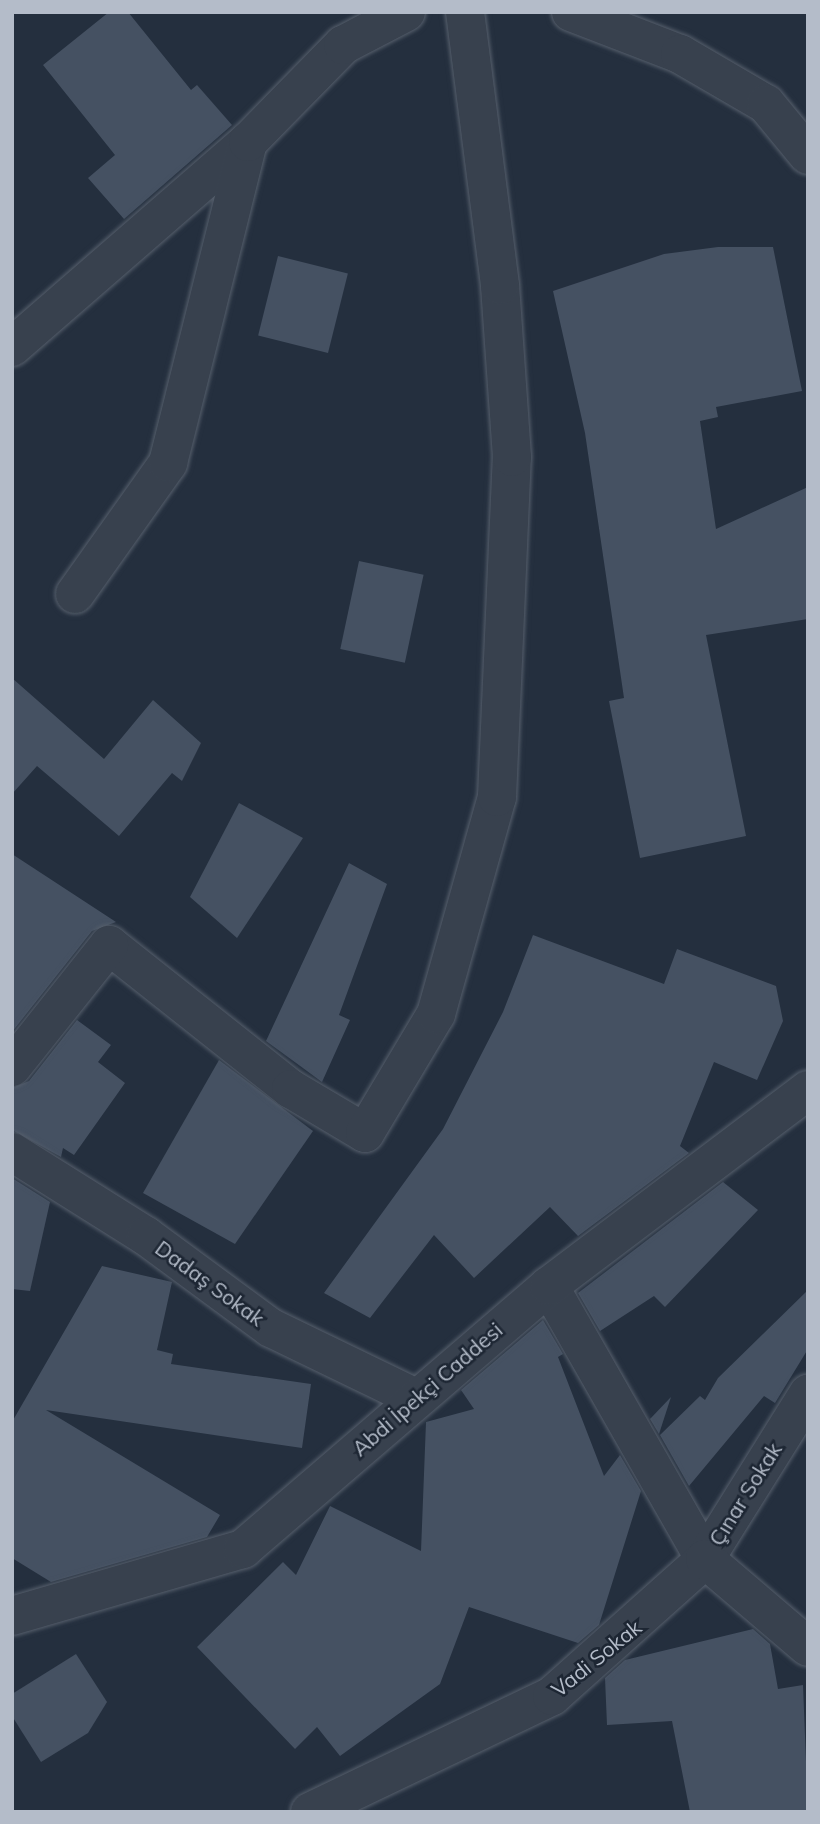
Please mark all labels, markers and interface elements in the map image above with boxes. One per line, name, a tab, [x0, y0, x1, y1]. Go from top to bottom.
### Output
street label: Dadaş Sokak	[151, 1235, 269, 1331]
street label: Abdi İpekçi Caddesi	[347, 1317, 507, 1461]
street label: Çınar Sokak	[703, 1438, 787, 1550]
street label: Vadi Sokak	[546, 1614, 646, 1702]

